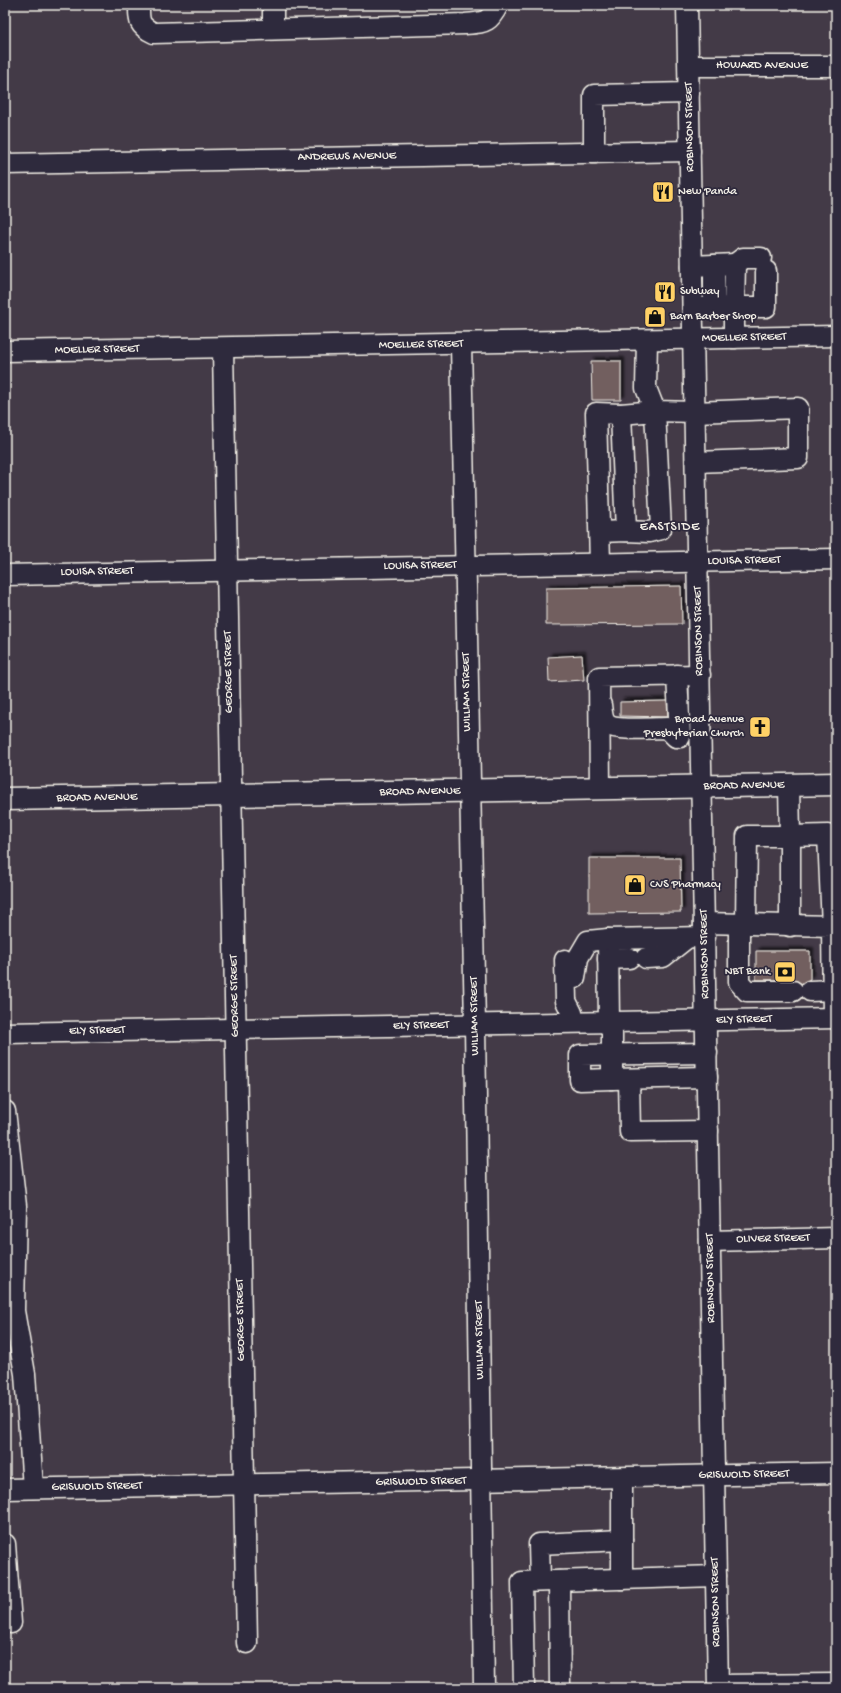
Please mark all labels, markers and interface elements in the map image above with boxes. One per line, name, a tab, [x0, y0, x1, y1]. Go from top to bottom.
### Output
street label: HOWARD AVENUE	[716, 59, 808, 73]
street label: ROBINSON STREET	[682, 81, 698, 172]
street label: ANDREWS AVENUE	[298, 149, 397, 165]
restaurant icon: New Panda	[650, 179, 676, 205]
place label: New Panda	[678, 185, 737, 199]
restaurant icon: Subway	[652, 279, 678, 305]
place label: Subway	[680, 285, 719, 299]
shop icon: Barn Barber Shop	[642, 304, 668, 330]
place label: Barn Barber Shop	[669, 310, 756, 324]
street label: MOELLER STREET	[702, 330, 788, 346]
street label: MOELLER STREET	[379, 337, 465, 353]
street label: MOELLER STREET	[55, 342, 141, 358]
district label: EASTSIDE	[640, 520, 700, 535]
street label: LOUISA STREET	[707, 553, 782, 569]
street label: LOUISA STREET	[383, 558, 458, 574]
street label: LOUISA STREET	[60, 564, 135, 580]
street label: ROBINSON STREET	[691, 585, 707, 676]
street label: GEORGE STREET	[221, 629, 237, 713]
street label: WILLIAM STREET	[459, 651, 475, 732]
place label: Broad Avenue Presbyterian Church	[643, 713, 745, 741]
church icon: Broad Avenue Presbyterian Church	[747, 714, 773, 740]
street label: BROAD AVENUE	[702, 778, 785, 794]
street label: BROAD AVENUE	[378, 784, 461, 800]
street label: BROAD AVENUE	[55, 790, 138, 806]
shop icon: CVS Pharmacy	[622, 872, 648, 898]
place label: CVS Pharmacy	[650, 878, 721, 892]
street label: ROBINSON STREET	[697, 908, 713, 999]
street label: GEORGE STREET	[227, 953, 243, 1037]
bank icon: NBT Bank	[772, 959, 798, 985]
place label: NBT Bank	[725, 965, 772, 979]
street label: WILLIAM STREET	[467, 975, 483, 1056]
street label: ELY STREET	[716, 1012, 774, 1027]
street label: ELY STREET	[393, 1018, 451, 1033]
street label: ELY STREET	[69, 1023, 127, 1038]
street label: OLIVER STREET	[736, 1231, 811, 1247]
street label: ROBINSON STREET	[703, 1232, 719, 1323]
street label: GEORGE STREET	[233, 1277, 249, 1361]
street label: WILLIAM STREET	[472, 1299, 488, 1380]
street label: GRISWOLD STREET	[698, 1467, 791, 1483]
street label: GRISWOLD STREET	[375, 1474, 468, 1490]
street label: GRISWOLD STREET	[51, 1479, 144, 1495]
street label: ROBINSON STREET	[708, 1556, 724, 1647]

